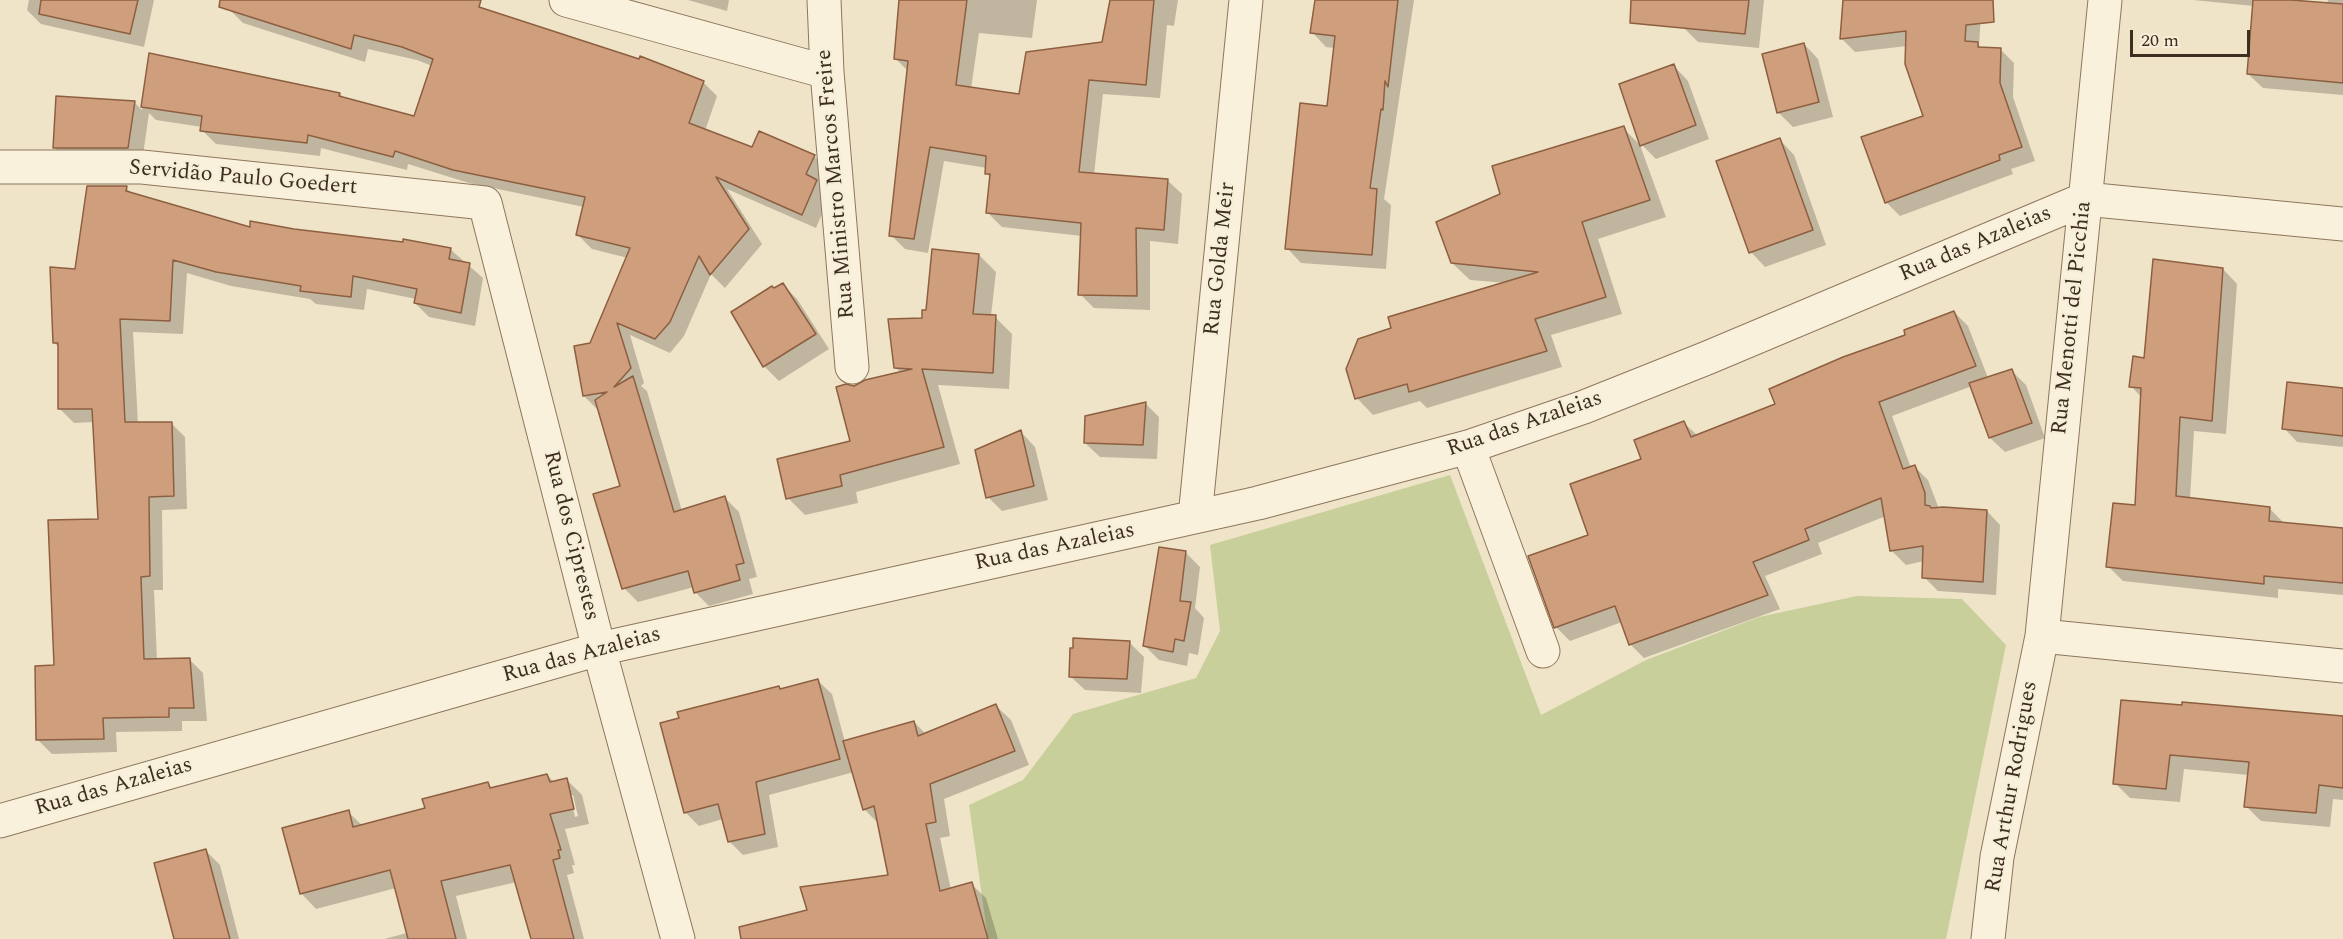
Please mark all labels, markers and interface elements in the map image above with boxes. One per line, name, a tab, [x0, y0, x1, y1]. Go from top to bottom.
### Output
scale bar	[2133, 18, 2253, 56]
text: 20 m	[2141, 27, 2179, 54]
street label: Rua Ministro Marcos Freire	[812, 48, 862, 320]
street label: Servidão Paulo Goedert	[128, 156, 358, 202]
street label: Rua Golda Meir	[1200, 181, 1242, 337]
street label: Rua Menotti del Picchia	[2048, 200, 2098, 436]
street label: Rua das Azaleias	[1896, 201, 2056, 289]
street label: Rua das Azaleias	[1444, 386, 1606, 464]
street label: Rua dos Ciprestes	[536, 448, 604, 624]
street label: Rua das Azaleias	[973, 518, 1137, 578]
street label: Rua das Azaleias	[500, 622, 664, 690]
street label: Rua Arthur Rodrigues	[1981, 679, 2045, 895]
street label: Rua das Azaleias	[32, 753, 196, 823]

